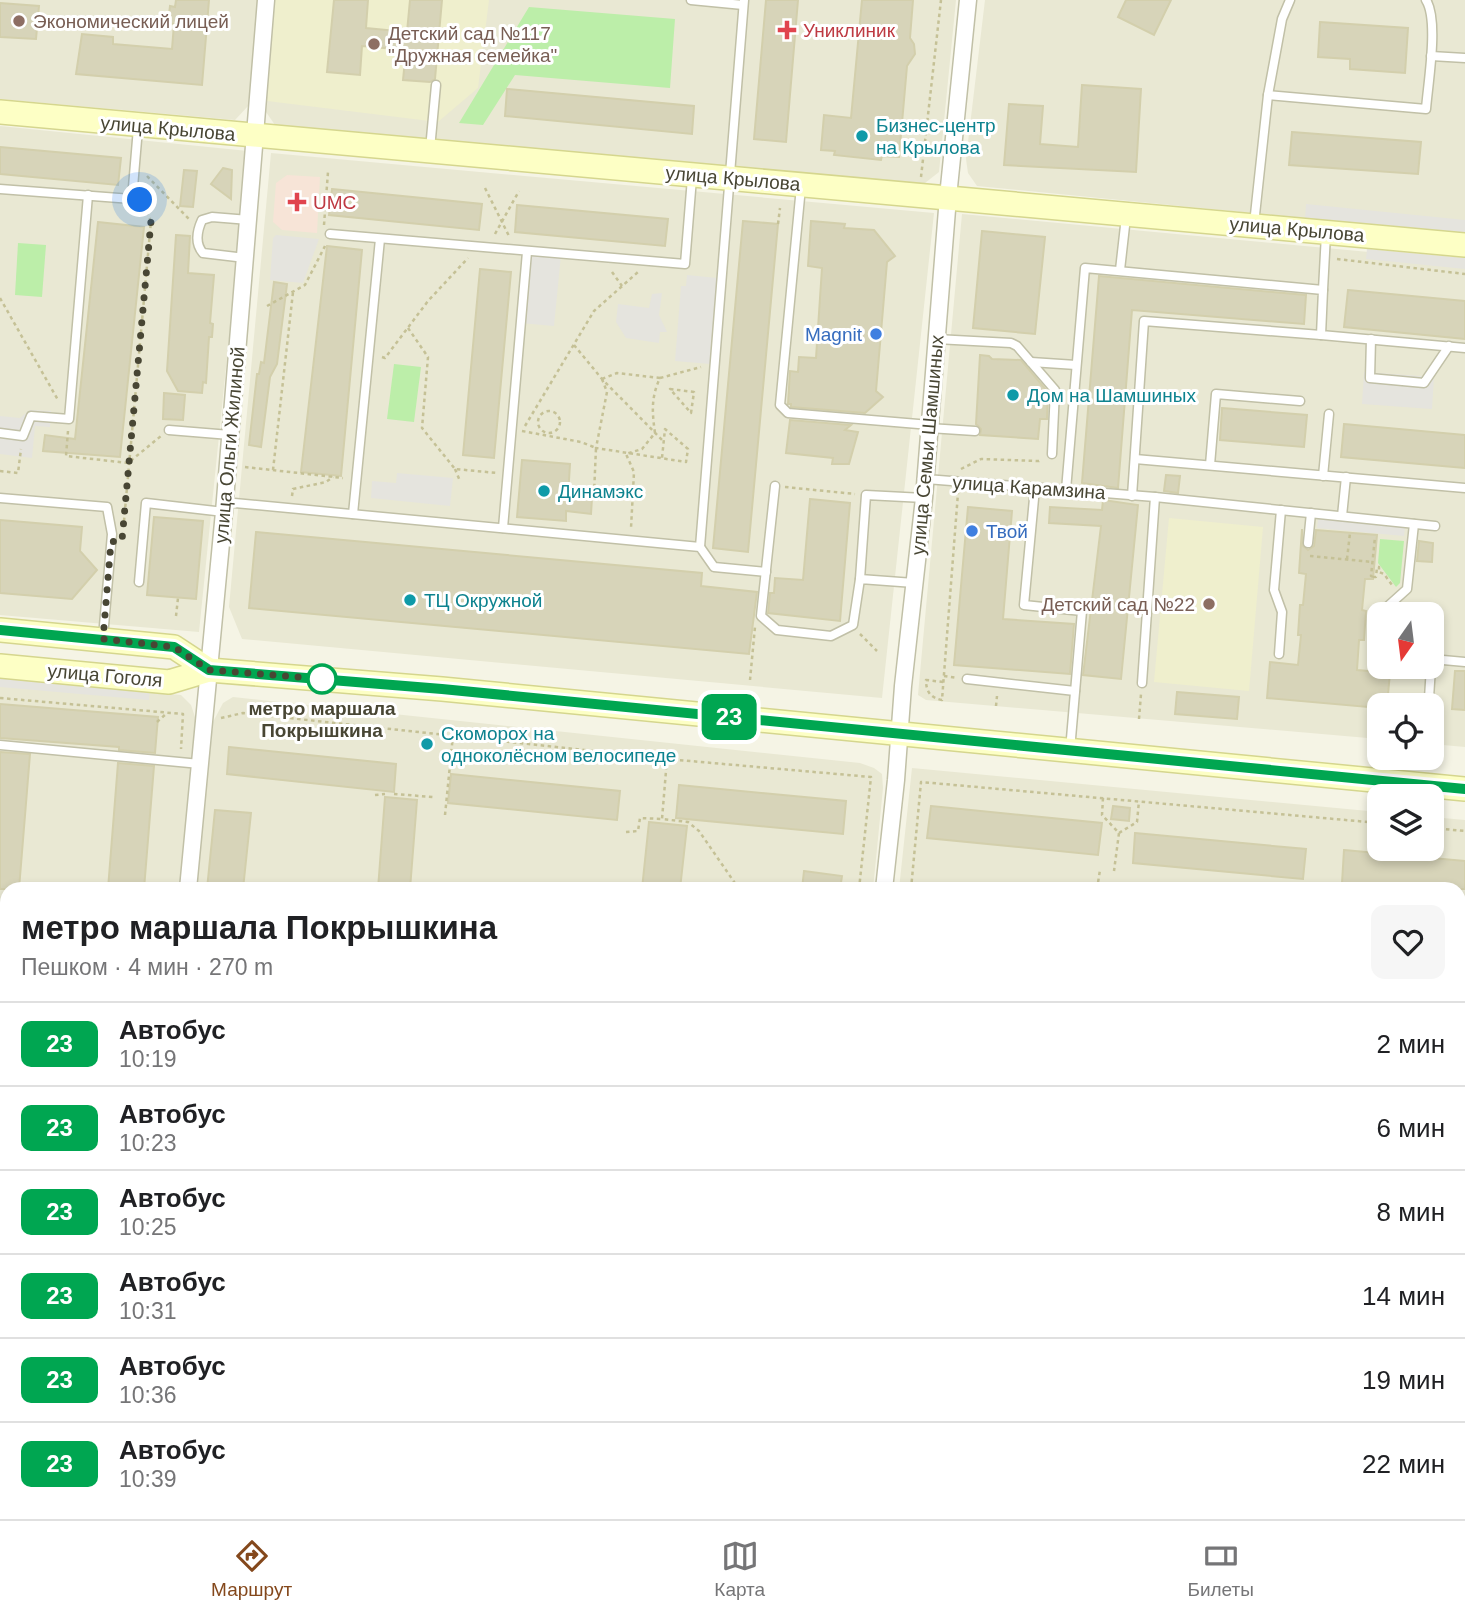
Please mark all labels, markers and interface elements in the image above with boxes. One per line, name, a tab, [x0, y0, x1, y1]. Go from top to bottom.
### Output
place label: Экономический лицей	[33, 11, 229, 32]
marker: Экономический лицей	[11, 13, 27, 29]
marker: Униклиник	[777, 20, 797, 40]
place label: Униклиник	[803, 20, 896, 41]
place label: Детский сад №117 "Дружная семейка"	[388, 23, 557, 66]
marker: Детский сад №117 "Дружная семейка"	[366, 36, 382, 52]
street label: улица Крылова	[100, 112, 237, 145]
place label: Бизнес-центр на Крылова	[876, 115, 996, 158]
marker: Бизнес-центр на Крылова	[854, 128, 870, 144]
street label: улица Крылова	[665, 162, 802, 195]
your location	[122, 182, 157, 217]
marker: UMC	[287, 192, 307, 212]
place label: UMC	[313, 192, 356, 213]
street label: улица Крылова	[1229, 213, 1366, 246]
place label: Magnit	[805, 324, 863, 345]
marker: Magnit	[868, 326, 884, 342]
street label: улица Семьи Шамшиных	[907, 333, 948, 556]
street label: улица Ольги Жилиной	[210, 346, 249, 544]
place label: Дом на Шамшиных	[1027, 385, 1196, 406]
marker: Дом на Шамшиных	[1005, 387, 1021, 403]
street label: улица Карамзина	[952, 472, 1107, 503]
place label: Динамэкс	[558, 481, 643, 502]
marker: Динамэкс	[536, 483, 552, 499]
place label: Твой	[986, 521, 1028, 542]
marker: Твой	[964, 523, 980, 539]
place label: ТЦ Окружной	[424, 590, 542, 611]
marker: ТЦ Окружной	[402, 592, 418, 608]
place label: Детский сад №22	[1041, 594, 1195, 615]
marker: Детский сад №22	[1201, 596, 1217, 612]
north arrow	[1367, 602, 1444, 679]
map controls	[1367, 602, 1444, 861]
street label: улица Гоголя	[47, 660, 163, 691]
marker: метро маршала Покрышкина	[307, 664, 337, 694]
button: locate	[1367, 693, 1444, 770]
line badge: 23	[698, 694, 760, 740]
place label: метро маршала Покрышкина	[248, 698, 396, 741]
text: 23	[716, 703, 742, 730]
place label: Скоморох на одноколёсном велосипеде	[441, 723, 676, 766]
marker: Скоморох на одноколёсном велосипеде	[419, 736, 435, 752]
button: layers	[1367, 784, 1444, 861]
button: heart	[1371, 905, 1445, 979]
text: метро маршала Покрышкина	[21, 909, 497, 946]
text: Пешком · 4 мин · 270 m	[21, 954, 273, 980]
text: Автобус	[119, 1015, 226, 1045]
text: 2 мин	[1377, 1029, 1445, 1059]
text: 23	[46, 1030, 73, 1057]
text: 10:19	[119, 1046, 177, 1072]
text: Автобус	[119, 1099, 226, 1129]
text: 6 мин	[1377, 1113, 1445, 1143]
text: 23	[46, 1114, 73, 1141]
text: 10:23	[119, 1130, 177, 1156]
text: Автобус	[119, 1183, 226, 1213]
text: 8 мин	[1377, 1197, 1445, 1227]
text: 23	[46, 1198, 73, 1225]
text: 10:25	[119, 1214, 177, 1240]
text: Автобус	[119, 1267, 226, 1297]
text: 14 мин	[1362, 1281, 1445, 1311]
text: 23	[46, 1282, 73, 1309]
text: 10:31	[119, 1298, 177, 1324]
text: Автобус	[119, 1351, 226, 1381]
text: 19 мин	[1362, 1365, 1445, 1395]
text: 23	[46, 1366, 73, 1393]
text: 10:36	[119, 1382, 177, 1408]
text: Автобус	[119, 1435, 226, 1465]
text: 22 мин	[1362, 1449, 1445, 1479]
text: 23	[46, 1450, 73, 1477]
text: 10:39	[119, 1466, 177, 1492]
tab: Маршрут	[211, 1537, 292, 1601]
tab: Карта	[714, 1537, 765, 1601]
tab: Билеты	[1187, 1537, 1254, 1601]

